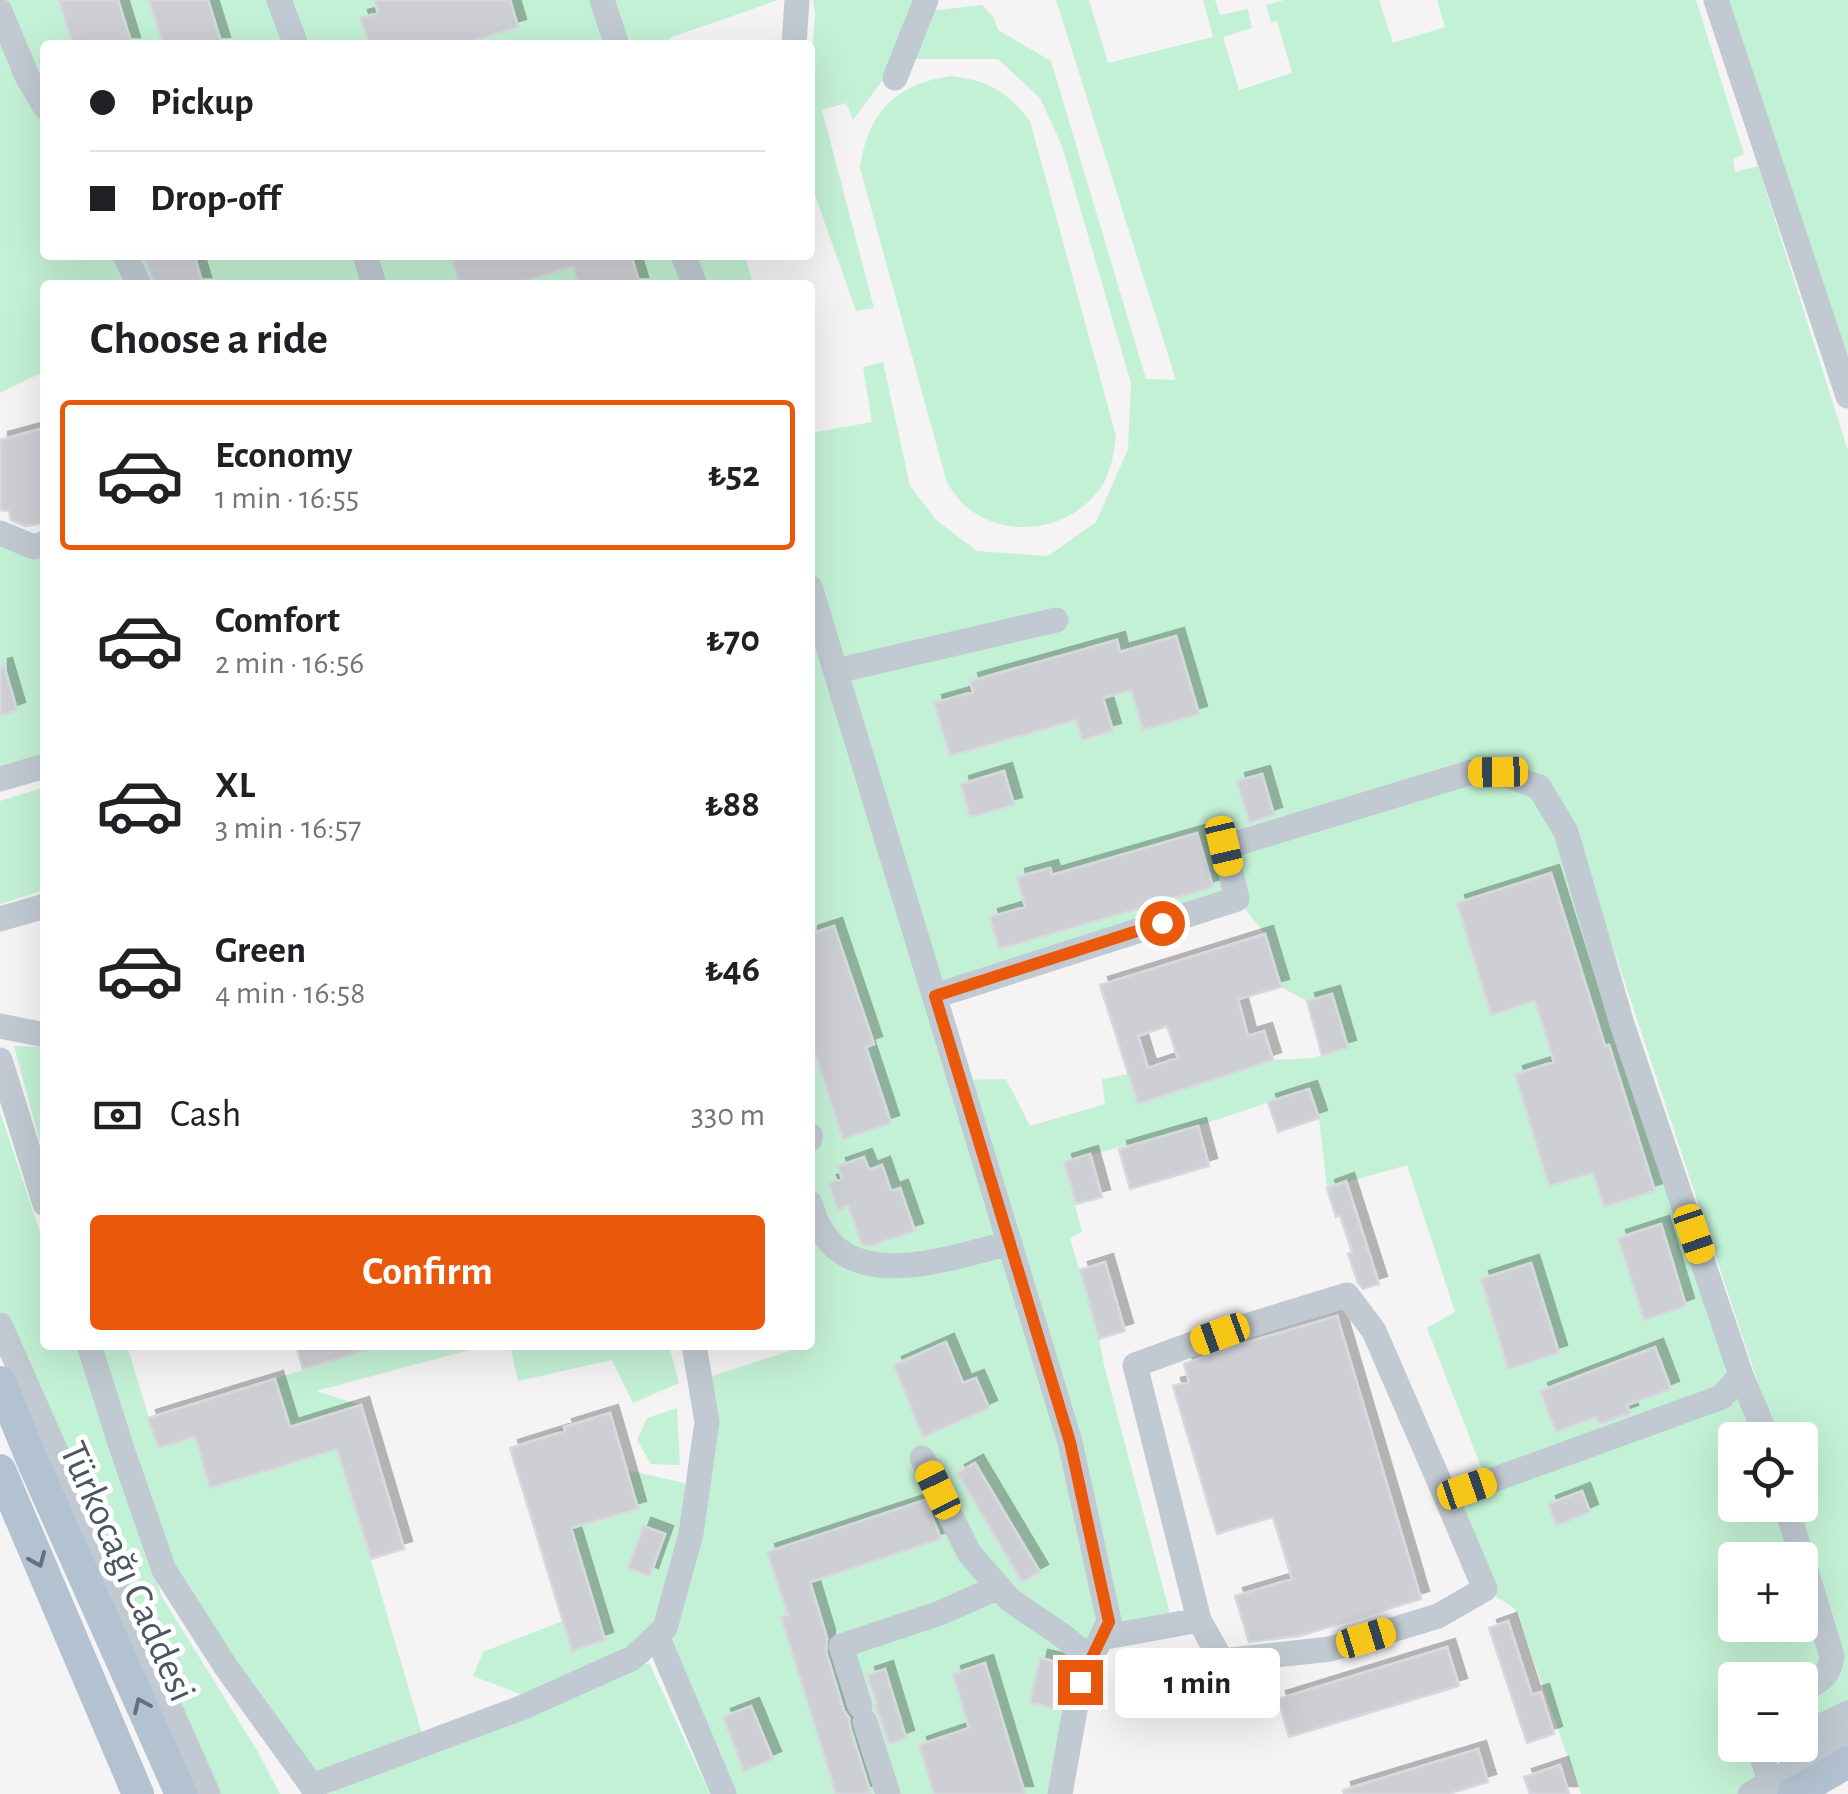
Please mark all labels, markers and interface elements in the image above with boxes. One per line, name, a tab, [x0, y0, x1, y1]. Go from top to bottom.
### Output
text: Pickup	[150, 84, 254, 122]
text: Drop-off	[150, 180, 281, 218]
text: Choose a ride	[90, 317, 328, 362]
icon: car	[95, 430, 185, 520]
text: Economy	[215, 437, 353, 475]
text: ₺52	[708, 456, 760, 494]
text: 1 min · 16:55	[215, 482, 359, 514]
icon: car	[95, 595, 185, 685]
text: Comfort	[215, 602, 340, 640]
text: ₺70	[706, 621, 760, 659]
text: 2 min · 16:56	[215, 647, 364, 679]
car	[1468, 756, 1528, 788]
icon: car	[95, 760, 185, 850]
text: XL	[215, 767, 255, 805]
text: ₺88	[705, 786, 760, 824]
text: 3 min · 16:57	[215, 812, 361, 844]
car	[1203, 813, 1245, 879]
route start	[1140, 901, 1185, 946]
icon: car	[95, 925, 185, 1015]
text: Green	[215, 932, 306, 970]
text: ₺46	[705, 951, 760, 989]
text: 4 min · 16:58	[215, 977, 365, 1009]
icon: cash	[90, 1088, 145, 1143]
text: Cash	[170, 1096, 241, 1134]
text: 330 m	[691, 1099, 765, 1131]
car	[1670, 1201, 1718, 1267]
button: Confirm	[90, 1215, 765, 1330]
car	[1187, 1310, 1253, 1358]
map controls	[1718, 1422, 1818, 1762]
button: locate	[1718, 1422, 1818, 1522]
street label: Türkocağı Caddesi	[52, 1436, 202, 1708]
car	[911, 1456, 965, 1524]
car	[1434, 1465, 1500, 1513]
button: +	[1718, 1542, 1818, 1642]
one-way arrow	[26, 1550, 46, 1568]
car	[1333, 1615, 1399, 1661]
callout: 1 min	[1115, 1647, 1280, 1717]
route end	[1058, 1660, 1103, 1705]
button: −	[1718, 1662, 1818, 1762]
text: 1 min	[1164, 1667, 1231, 1699]
one-way arrow	[134, 1697, 154, 1715]

